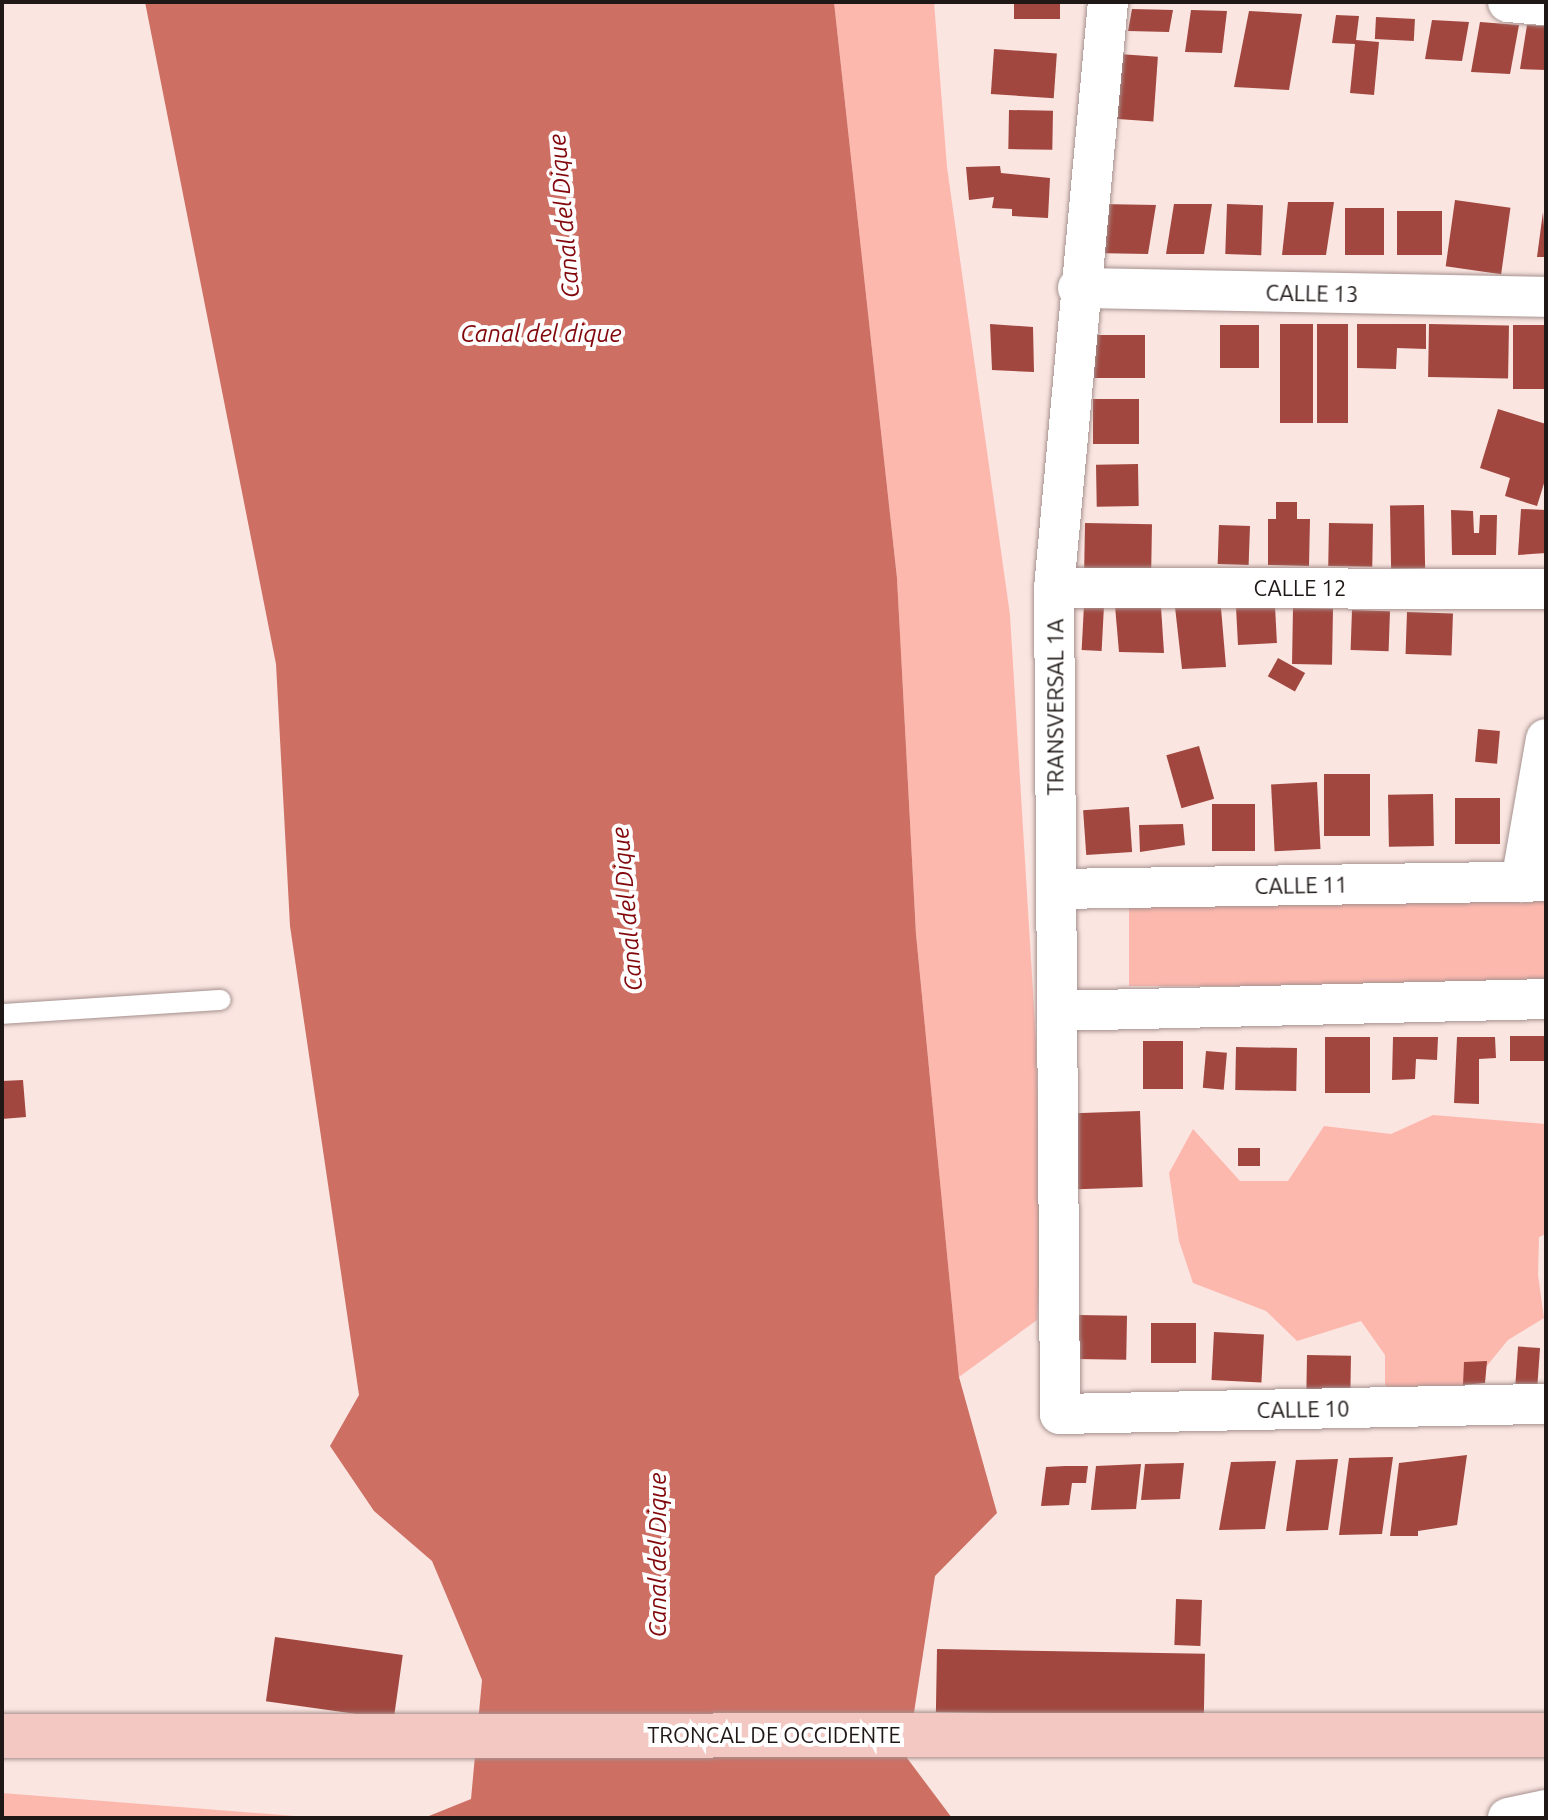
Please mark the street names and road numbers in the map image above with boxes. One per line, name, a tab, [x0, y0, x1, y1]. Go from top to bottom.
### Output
street label: CALLE 13	[1265, 279, 1359, 307]
street label: CALLE 12	[1254, 575, 1346, 601]
street label: TRANSVERSAL 1A	[1042, 619, 1068, 795]
street label: CALLE 11	[1254, 871, 1348, 899]
street label: CALLE 10	[1256, 1395, 1350, 1423]
street label: TRONCAL DE OCCIDENTE	[647, 1722, 901, 1748]

